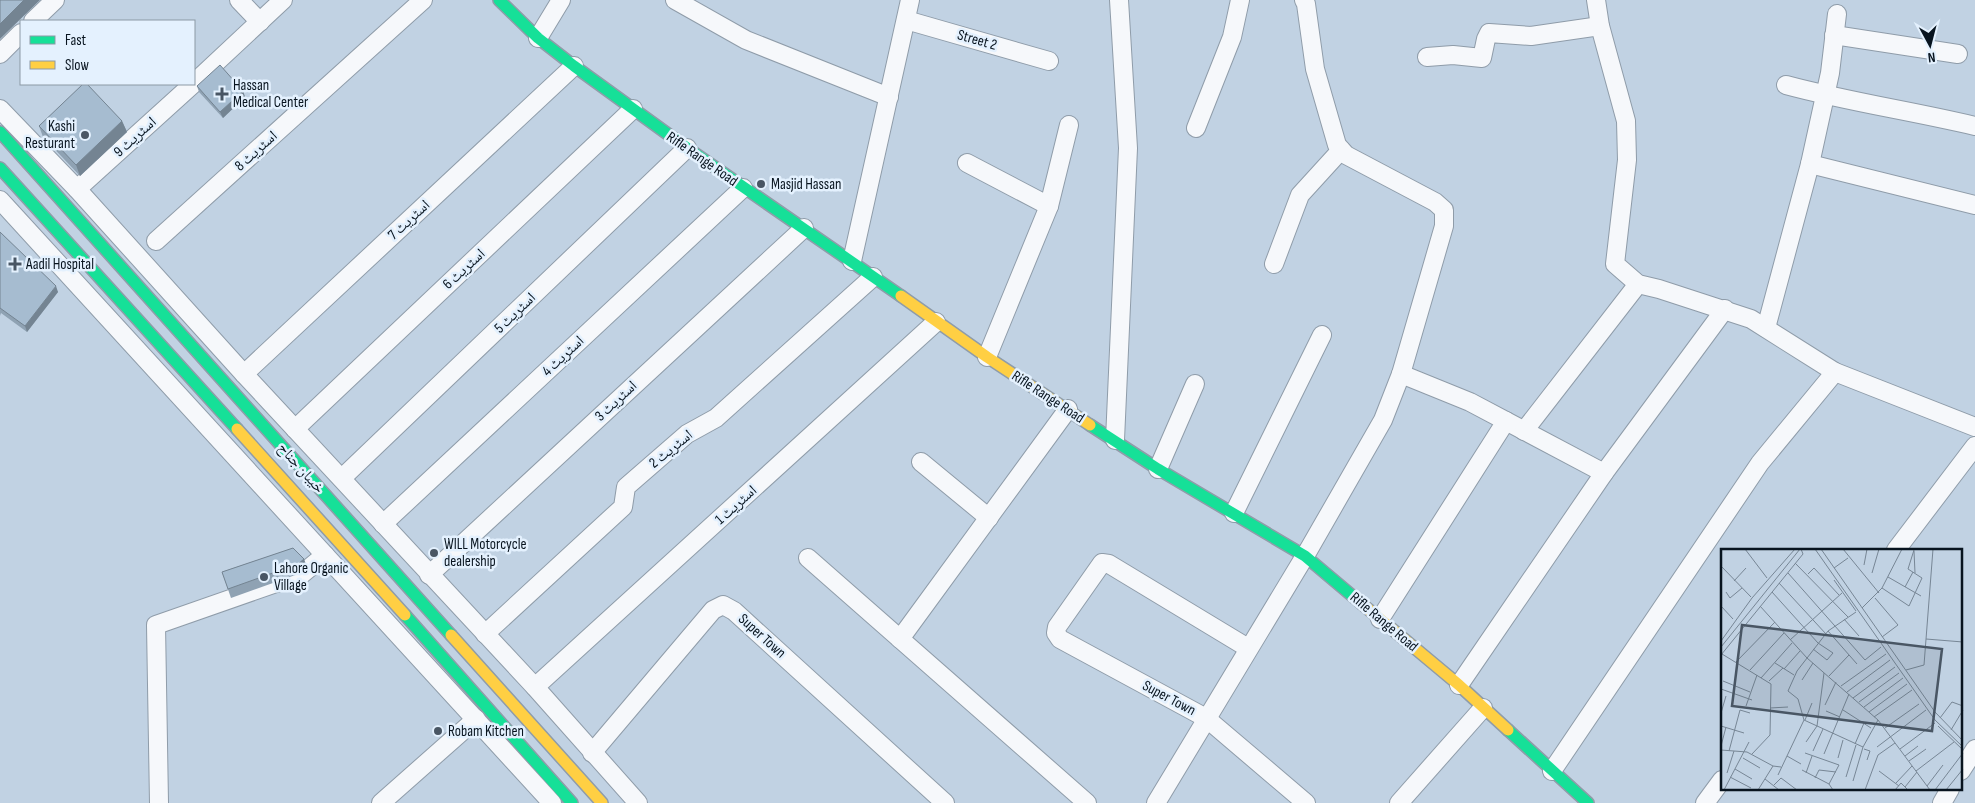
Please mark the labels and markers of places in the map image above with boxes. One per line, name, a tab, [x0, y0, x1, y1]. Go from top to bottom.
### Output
place label: Hassan Medical Center	[233, 76, 309, 112]
marker: Hassan Medical Center	[215, 87, 229, 101]
place label: Kashi Resturant	[25, 117, 75, 153]
marker: Kashi Resturant	[79, 129, 91, 141]
place label: Masjid Hassan	[771, 175, 841, 194]
marker: Masjid Hassan	[755, 178, 767, 190]
place label: Aadil Hospital	[25, 255, 94, 274]
marker: Aadil Hospital	[8, 257, 22, 271]
place label: WILL Motorcycle dealership	[444, 535, 527, 571]
marker: WILL Motorcycle dealership	[428, 547, 440, 559]
place label: Lahore Organic Village	[274, 559, 349, 595]
marker: Lahore Organic Village	[258, 571, 270, 583]
place label: Robam Kitchen	[448, 722, 524, 741]
marker: Robam Kitchen	[432, 725, 444, 737]

